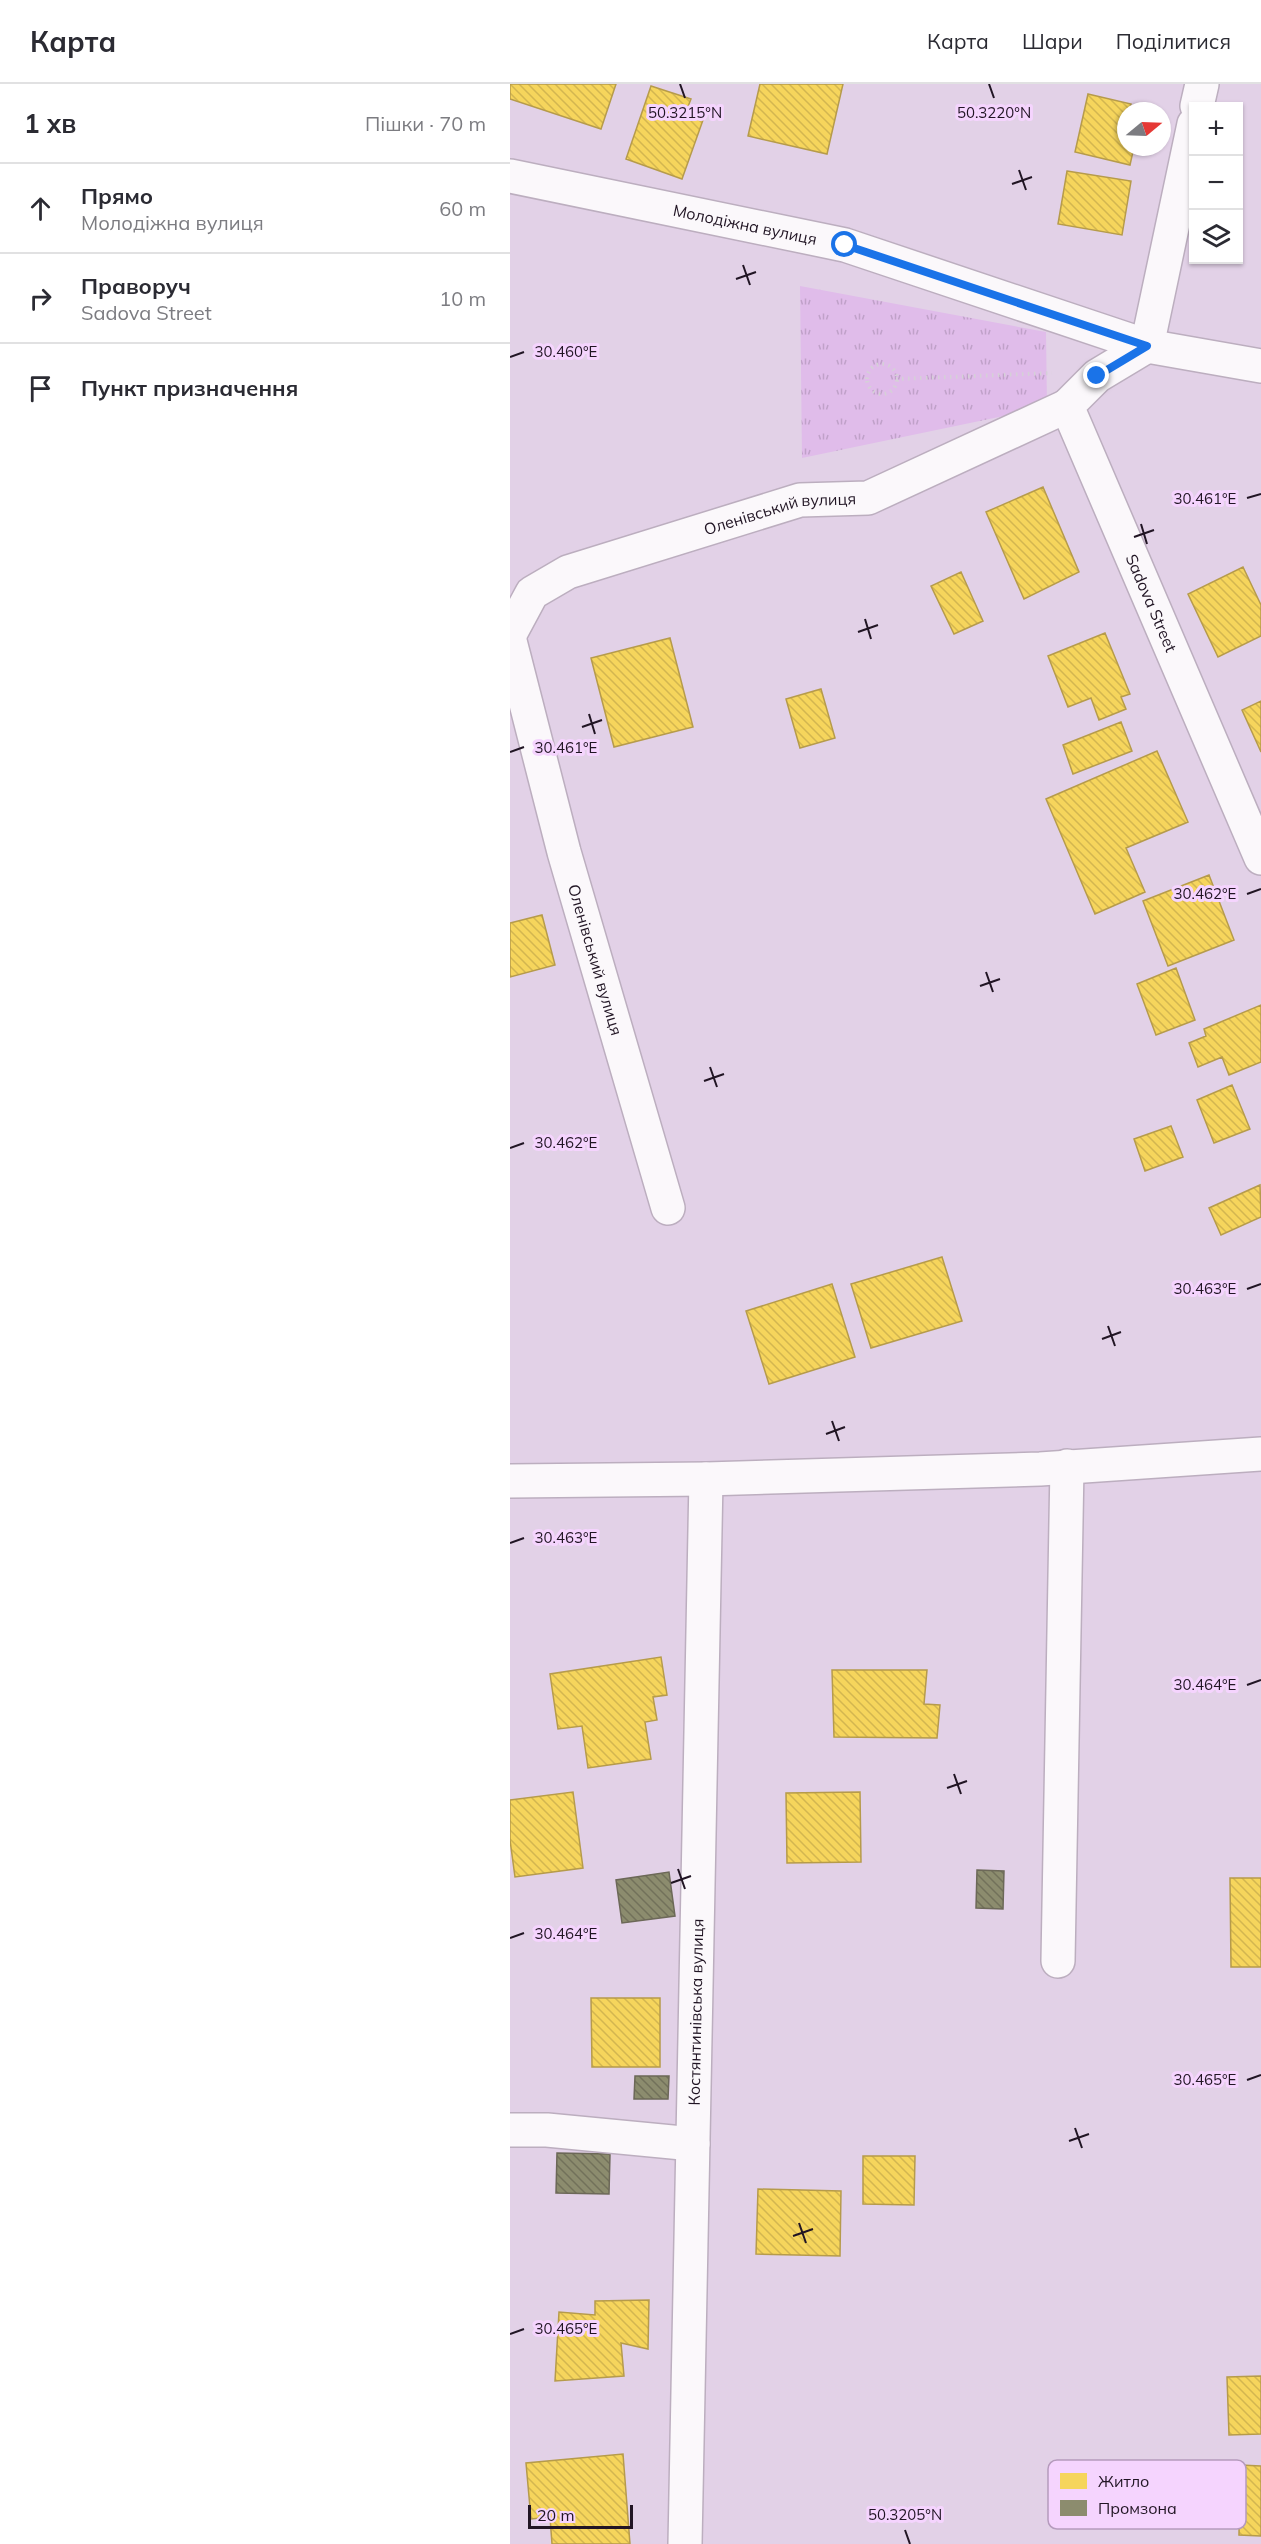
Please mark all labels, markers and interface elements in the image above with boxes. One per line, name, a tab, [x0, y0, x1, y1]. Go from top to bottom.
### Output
text: Карта	[30, 24, 116, 59]
text: Карта	[927, 28, 989, 54]
text: Шари	[1022, 28, 1083, 54]
text: Поділитися	[1116, 28, 1231, 54]
north arrow	[1117, 102, 1171, 156]
map controls	[1189, 102, 1243, 264]
button: +	[1189, 102, 1243, 156]
text: 50.3215°N	[648, 103, 722, 122]
text: 50.3220°N	[957, 103, 1031, 122]
text: 1 хв	[24, 107, 76, 140]
text: Пішки · 70 m	[365, 111, 486, 136]
button: −	[1189, 156, 1243, 210]
text: Прямо	[81, 182, 153, 210]
icon: ahead	[24, 192, 57, 225]
text: 60 m	[439, 196, 486, 221]
street label: Молодіжна вулиця	[671, 200, 819, 249]
text: Молодіжна вулиця	[81, 210, 264, 235]
button: layers	[1189, 210, 1243, 264]
route start	[831, 231, 857, 257]
text: Праворуч	[81, 272, 191, 300]
icon: right	[24, 282, 57, 315]
text: 10 m	[439, 286, 486, 311]
text: Sadova Street	[81, 300, 212, 325]
text: 30.460°E	[535, 342, 598, 361]
route end	[1083, 362, 1109, 388]
icon: arrive	[24, 372, 57, 405]
text: Пункт призначення	[81, 374, 298, 402]
street label: Оленівський вулиця	[701, 488, 856, 539]
text: 30.461°E	[1174, 489, 1237, 508]
street label: Sadova Street	[1122, 551, 1181, 655]
text: 30.461°E	[535, 738, 598, 757]
street label: Оленівський вулиця	[564, 882, 627, 1038]
text: 30.462°E	[1174, 884, 1237, 903]
text: 30.462°E	[535, 1133, 598, 1152]
text: 30.463°E	[1174, 1279, 1237, 1298]
text: 30.463°E	[535, 1528, 598, 1547]
text: 30.464°E	[1174, 1675, 1237, 1694]
street label: Костянтинівська вулиця	[684, 1918, 707, 2106]
text: 30.464°E	[535, 1924, 598, 1943]
text: 30.465°E	[1174, 2070, 1237, 2089]
text: 30.465°E	[535, 2319, 598, 2338]
legend	[1048, 2460, 1246, 2529]
text: Житло	[1098, 2471, 1149, 2491]
text: Промзона	[1098, 2498, 1177, 2518]
scale bar	[528, 2502, 633, 2530]
text: 20 m	[537, 2505, 574, 2525]
text: 50.3205°N	[868, 2505, 942, 2524]

